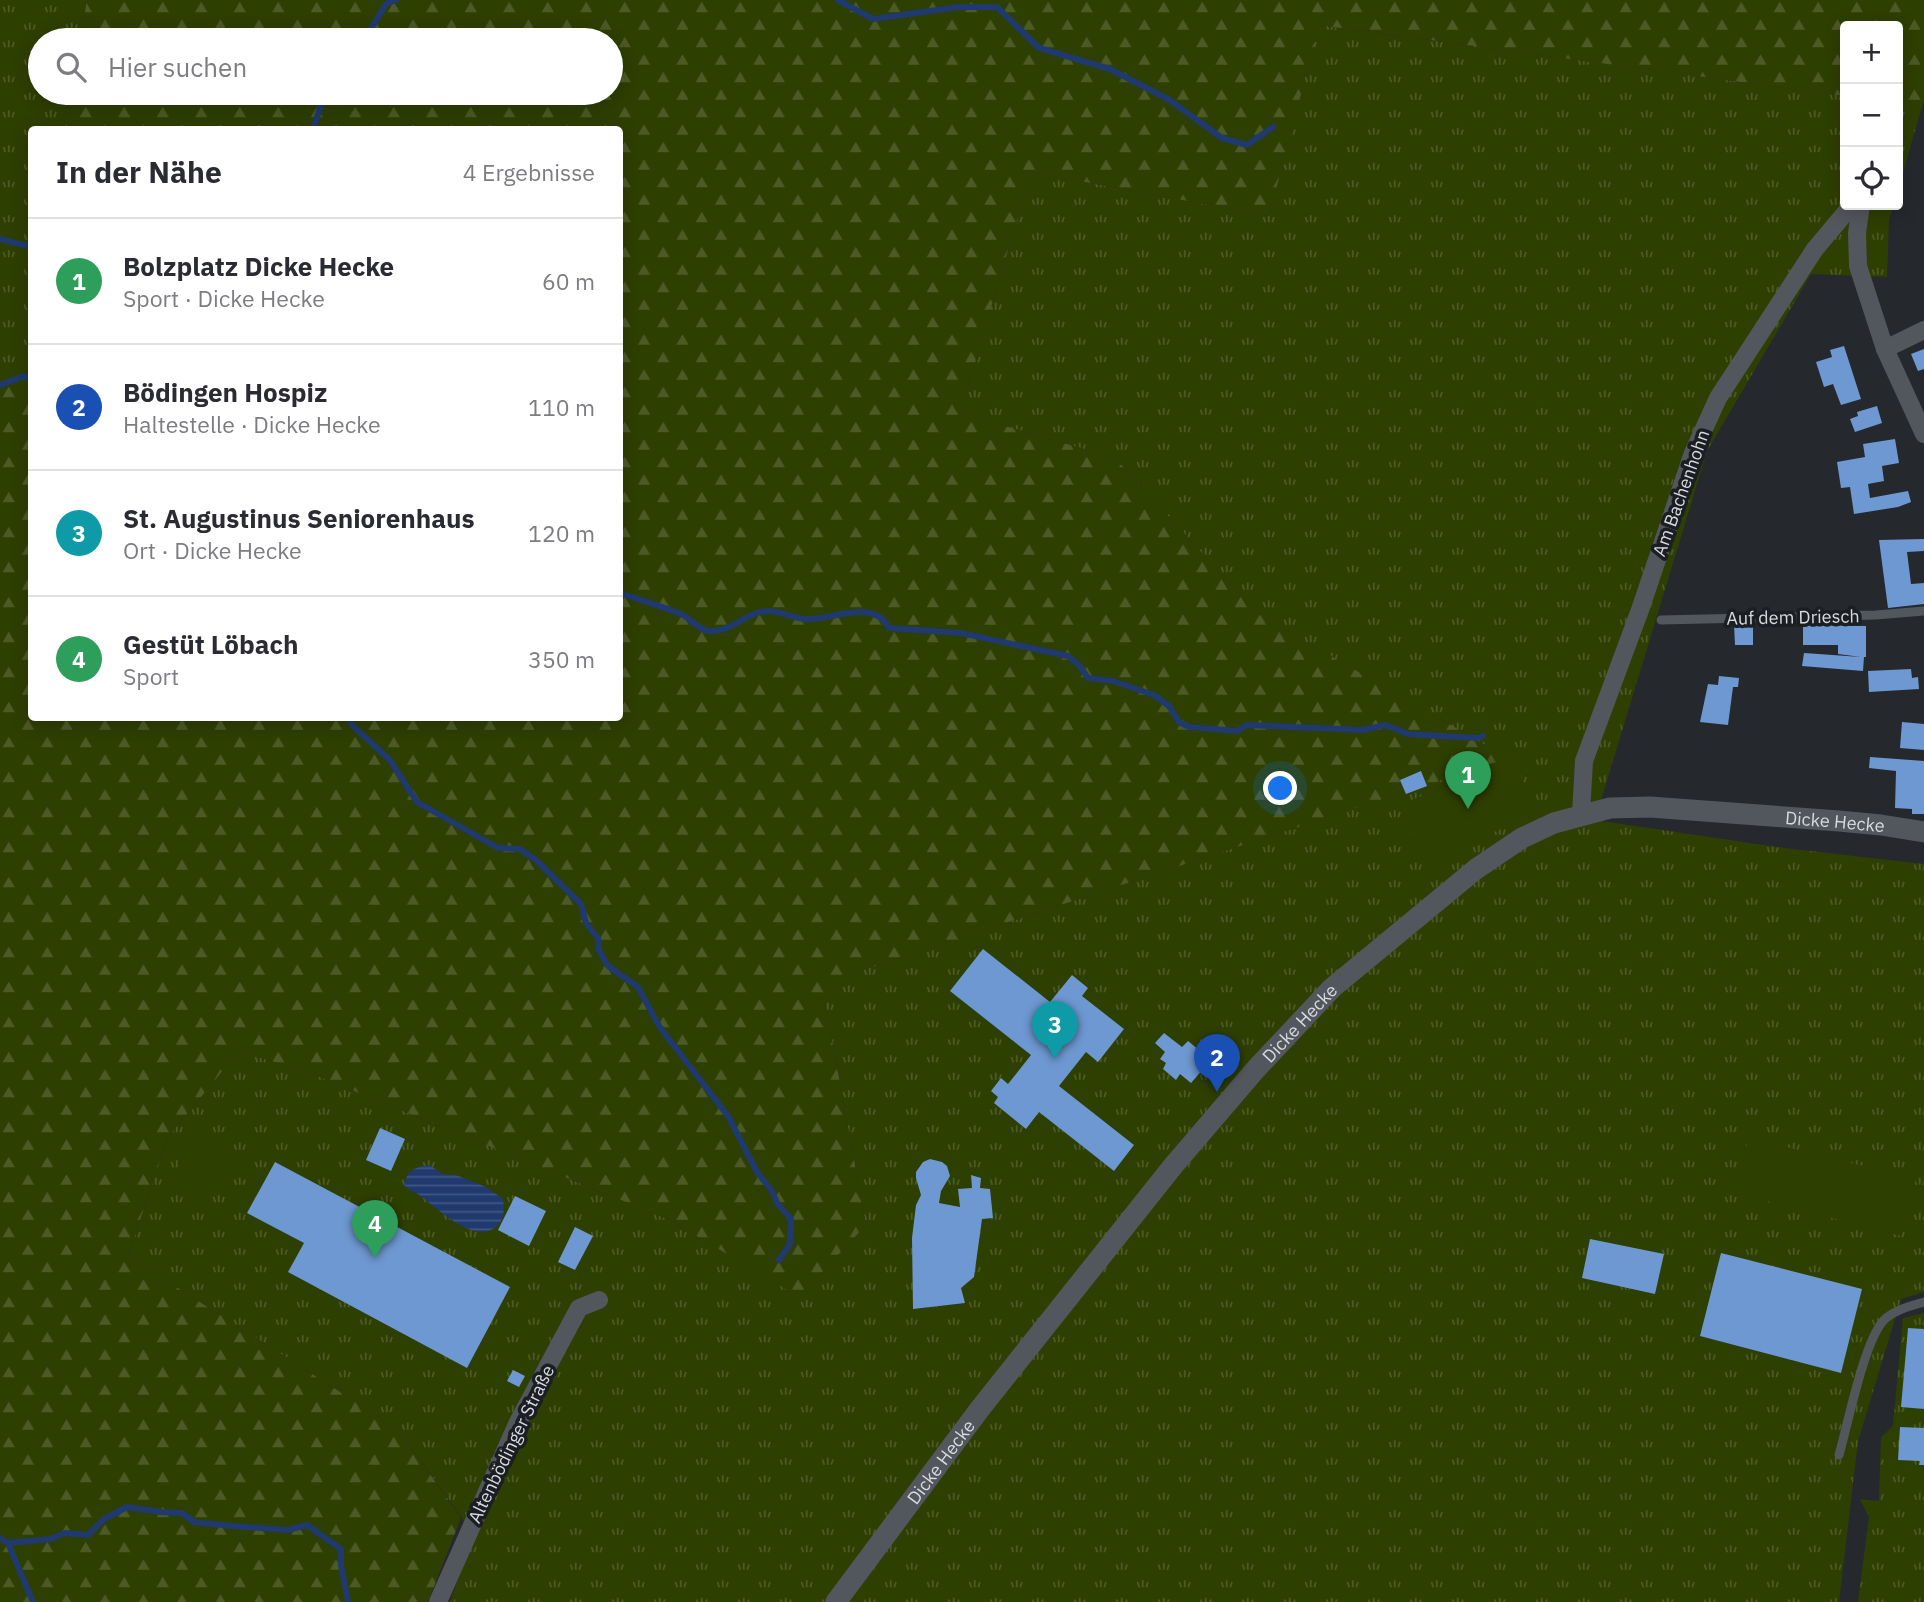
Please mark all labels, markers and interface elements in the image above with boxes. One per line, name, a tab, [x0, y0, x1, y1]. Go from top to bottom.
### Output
map controls	[1840, 21, 1903, 210]
button: +	[1840, 21, 1903, 84]
search box	[28, 28, 623, 105]
icon: search	[52, 48, 90, 86]
text: Hier suchen	[108, 50, 247, 84]
button: −	[1840, 84, 1903, 147]
button: locate	[1840, 147, 1903, 210]
text: In der Nähe	[56, 152, 222, 191]
text: 4 Ergebnisse	[463, 157, 595, 187]
text: Bolzplatz Dicke Hecke	[123, 249, 394, 283]
text: 1	[72, 266, 86, 296]
text: 60 m	[542, 266, 595, 296]
text: Sport · Dicke Hecke	[123, 283, 325, 313]
text: Bödingen Hospiz	[123, 375, 328, 409]
text: 2	[72, 392, 86, 422]
text: 110 m	[528, 392, 595, 422]
text: Haltestelle · Dicke Hecke	[123, 409, 381, 439]
street label: Am Bachenhohn	[1647, 427, 1715, 559]
text: St. Augustinus Seniorenhaus	[123, 501, 475, 535]
text: 3	[72, 518, 86, 548]
text: 120 m	[528, 518, 595, 548]
text: Ort · Dicke Hecke	[123, 535, 302, 565]
street label: Auf dem Driesch	[1726, 604, 1860, 630]
text: Gestüt Löbach	[123, 627, 298, 661]
text: 4	[72, 644, 86, 674]
text: 350 m	[528, 644, 595, 674]
text: Sport	[123, 661, 179, 691]
pin: 1	[1445, 751, 1491, 809]
your location	[1263, 771, 1297, 805]
street label: Dicke Hecke	[1784, 806, 1886, 837]
street label: Dicke Hecke	[1257, 979, 1342, 1067]
pin: 3	[1032, 1001, 1078, 1059]
pin: 2	[1194, 1034, 1240, 1092]
pin: 4	[352, 1200, 398, 1258]
street label: Altenbödinger Straße	[463, 1361, 559, 1527]
street label: Dicke Hecke	[902, 1415, 980, 1509]

